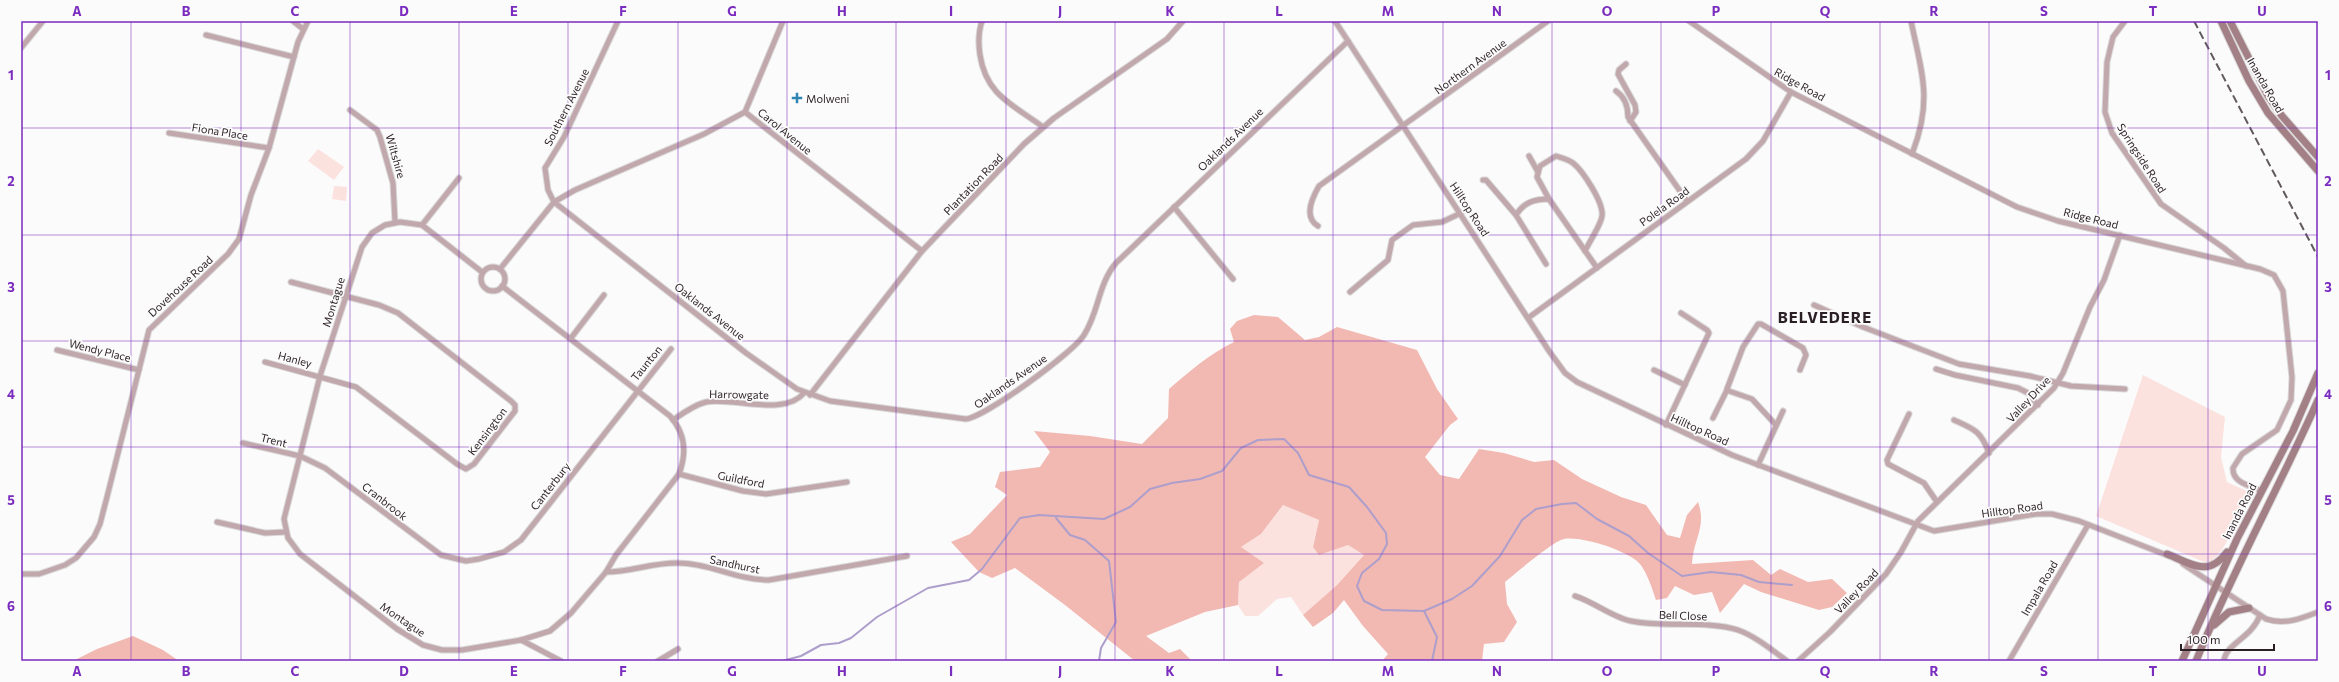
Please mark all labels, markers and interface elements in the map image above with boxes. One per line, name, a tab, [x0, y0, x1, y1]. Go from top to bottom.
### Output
text: A	[72, 3, 82, 19]
text: B	[182, 3, 191, 19]
text: C	[291, 3, 300, 19]
text: D	[399, 3, 409, 19]
text: E	[510, 3, 518, 19]
text: F	[619, 3, 627, 19]
text: G	[727, 3, 737, 19]
text: H	[837, 3, 847, 19]
text: I	[949, 3, 953, 19]
text: J	[1058, 3, 1062, 19]
text: K	[1165, 3, 1175, 19]
text: L	[1275, 3, 1283, 19]
text: M	[1382, 3, 1394, 19]
text: N	[1492, 3, 1502, 19]
text: O	[1602, 3, 1613, 19]
text: P	[1712, 3, 1721, 19]
text: Q	[1820, 3, 1831, 19]
text: R	[1930, 3, 1939, 19]
text: S	[2040, 3, 2048, 19]
text: T	[2149, 3, 2158, 19]
text: U	[2257, 3, 2267, 19]
street label: Northern Avenue	[1432, 36, 1509, 96]
street label: Inanda Road	[2245, 55, 2287, 115]
street label: Ridge Road	[1772, 65, 1828, 103]
street label: Southern Avenue	[541, 66, 591, 148]
text: 1	[8, 67, 14, 83]
text: 1	[2325, 67, 2331, 83]
marker: Molweni	[791, 92, 803, 104]
place label: Molweni	[806, 92, 850, 105]
street label: Oaklands Avenue	[1195, 104, 1265, 173]
street label: Carol Avenue	[755, 105, 815, 157]
street label: Fiona Place	[191, 120, 249, 142]
street label: Springside Road	[2115, 121, 2169, 195]
street label: Wiltshire	[383, 132, 409, 180]
street label: Plantation Road	[941, 151, 1005, 217]
text: 2	[7, 173, 15, 189]
text: 2	[2324, 173, 2332, 189]
street label: Hilltop Road	[1448, 179, 1492, 239]
street label: Polela Road	[1637, 184, 1691, 228]
street label: Ridge Road	[2062, 205, 2120, 231]
street label: Dovehouse Road	[145, 253, 215, 319]
street label: Montague	[319, 275, 347, 329]
text: 3	[7, 279, 15, 295]
text: 3	[2324, 279, 2332, 295]
street label: Oaklands Avenue	[672, 280, 748, 343]
district label: BELVEDERE	[1778, 308, 1872, 326]
street label: Wendy Place	[68, 336, 133, 364]
street label: Taunton	[628, 343, 664, 383]
street label: Hanley	[277, 348, 314, 370]
street label: Oaklands Avenue	[971, 351, 1049, 411]
street label: Valley Drive	[2003, 373, 2053, 425]
text: 4	[7, 386, 15, 402]
text: 4	[2324, 386, 2332, 402]
street label: Harrowgate	[709, 387, 769, 401]
street label: Kensington	[465, 405, 509, 457]
street label: Hilltop Road	[1669, 410, 1731, 448]
street label: Trent	[259, 430, 289, 450]
street label: Canterbury	[527, 459, 573, 512]
street label: Guildford	[716, 468, 766, 490]
street label: Cranbrook	[360, 479, 410, 523]
street label: Inanda Road	[2219, 481, 2259, 541]
text: 5	[7, 492, 15, 508]
text: 5	[2324, 492, 2332, 508]
street label: Hilltop Road	[1980, 498, 2044, 520]
street label: Sandhurst	[709, 552, 762, 576]
street label: Impala Road	[2018, 558, 2060, 618]
street label: Valley Road	[1831, 566, 1881, 616]
text: 6	[7, 598, 15, 614]
text: 6	[2324, 598, 2332, 614]
street label: Montague	[378, 599, 428, 639]
street label: Bell Close	[1659, 608, 1708, 622]
scale bar	[2181, 626, 2274, 652]
text: 100 m	[2187, 632, 2221, 646]
text: A	[72, 663, 82, 679]
text: B	[182, 663, 191, 679]
text: C	[291, 663, 300, 679]
text: D	[399, 663, 409, 679]
text: E	[510, 663, 518, 679]
text: F	[619, 663, 627, 679]
text: G	[727, 663, 737, 679]
text: H	[837, 663, 847, 679]
text: I	[949, 663, 953, 679]
text: J	[1058, 663, 1062, 679]
text: K	[1165, 663, 1175, 679]
text: L	[1275, 663, 1283, 679]
text: M	[1382, 663, 1394, 679]
text: N	[1492, 663, 1502, 679]
text: O	[1602, 663, 1613, 679]
text: P	[1712, 663, 1721, 679]
text: Q	[1820, 663, 1831, 679]
text: R	[1930, 663, 1939, 679]
text: S	[2040, 663, 2048, 679]
text: T	[2149, 663, 2158, 679]
text: U	[2257, 663, 2267, 679]

